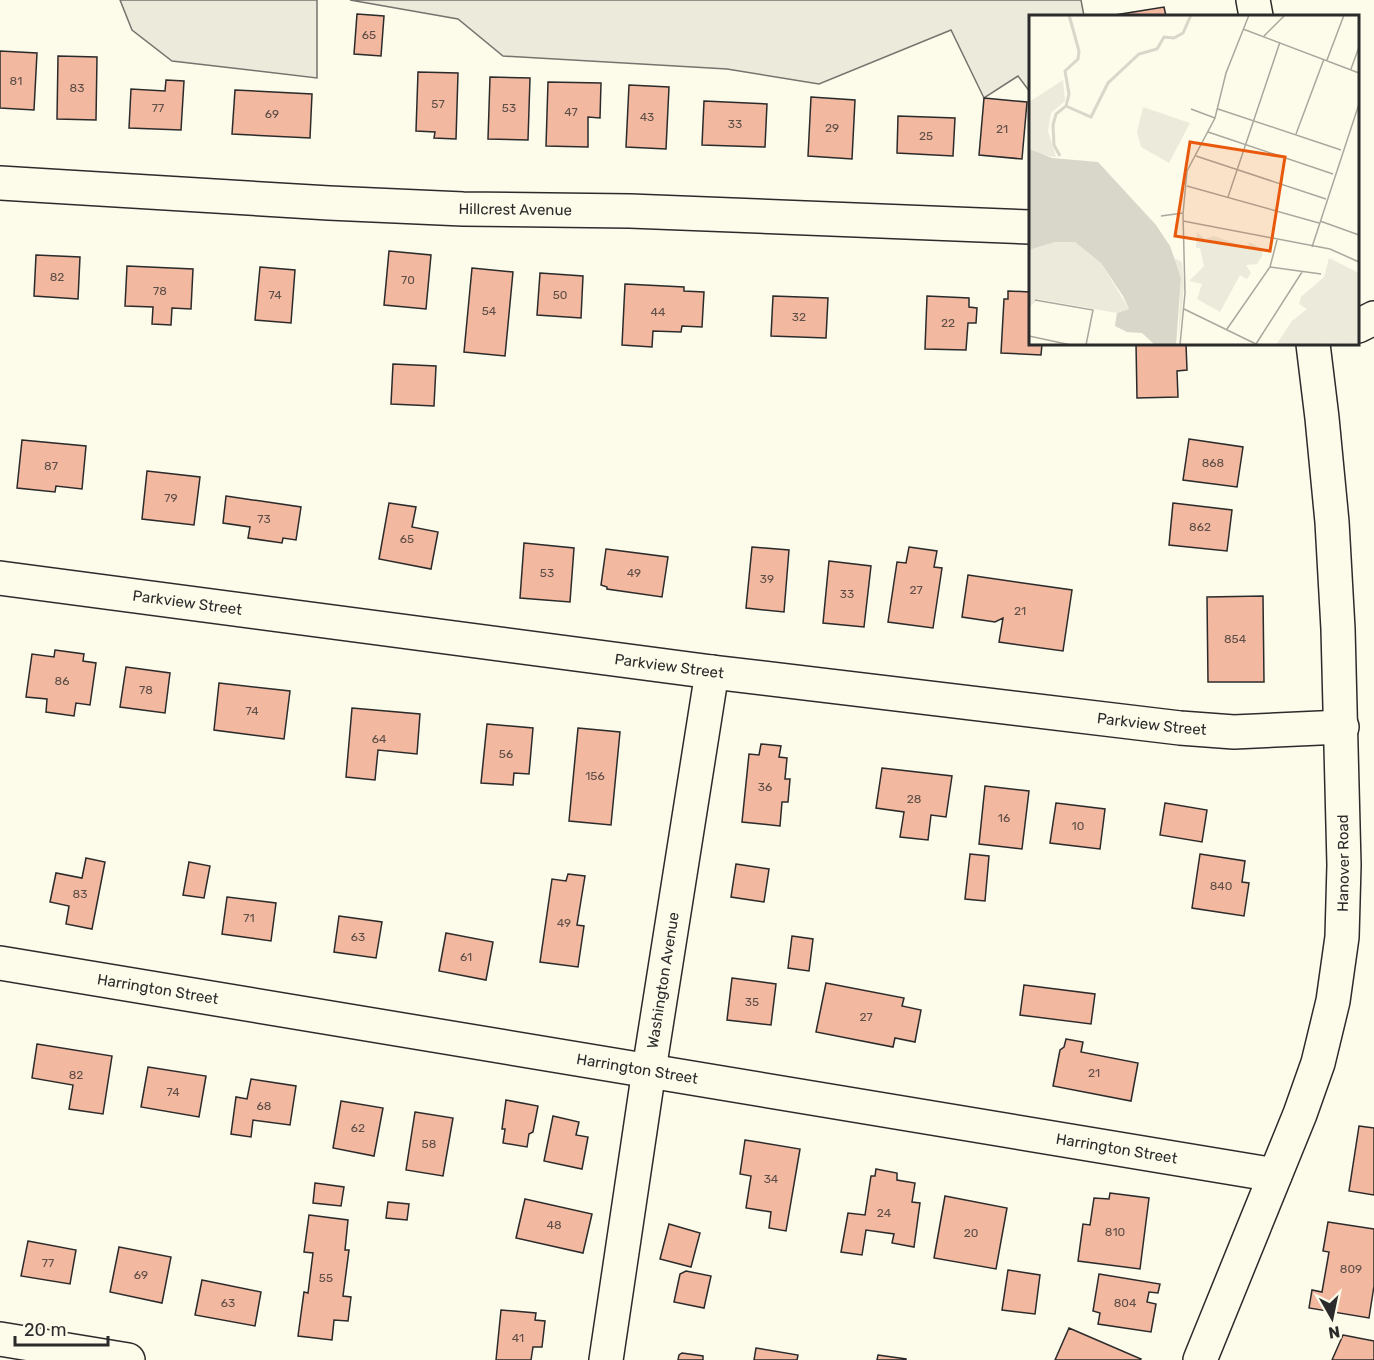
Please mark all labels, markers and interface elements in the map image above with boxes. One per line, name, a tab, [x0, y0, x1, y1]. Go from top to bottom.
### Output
inset map	[1029, 15, 1359, 345]
house number: 65	[362, 28, 376, 42]
house number: 81	[10, 74, 22, 88]
house number: 83	[70, 81, 84, 95]
house number: 57	[431, 97, 445, 111]
house number: 77	[152, 101, 164, 115]
house number: 53	[502, 101, 516, 115]
house number: 47	[564, 105, 578, 119]
house number: 69	[265, 107, 279, 121]
house number: 43	[640, 110, 654, 124]
house number: 33	[728, 117, 742, 131]
house number: 29	[825, 121, 839, 135]
house number: 21	[996, 122, 1008, 136]
house number: 25	[919, 129, 933, 143]
street label: Hillcrest Avenue	[459, 200, 572, 219]
house number: 82	[50, 270, 64, 284]
house number: 70	[401, 273, 415, 287]
house number: 78	[153, 284, 167, 298]
house number: 74	[268, 288, 282, 302]
house number: 50	[553, 288, 567, 302]
house number: 54	[482, 304, 497, 318]
house number: 44	[651, 305, 666, 319]
house number: 32	[792, 310, 806, 324]
house number: 22	[941, 316, 955, 330]
house number: 868	[1202, 456, 1224, 470]
house number: 87	[44, 459, 58, 473]
house number: 79	[164, 491, 178, 505]
house number: 73	[257, 512, 271, 526]
house number: 862	[1189, 520, 1211, 534]
house number: 65	[400, 532, 414, 546]
house number: 53	[540, 566, 554, 580]
house number: 49	[627, 566, 641, 580]
house number: 39	[760, 572, 774, 586]
house number: 27	[909, 583, 923, 597]
street label: Parkview Street	[132, 587, 243, 619]
house number: 33	[840, 587, 854, 601]
house number: 21	[1014, 604, 1026, 618]
house number: 854	[1224, 632, 1247, 646]
street label: Parkview Street	[613, 650, 725, 682]
house number: 86	[55, 674, 69, 688]
house number: 78	[139, 683, 153, 697]
house number: 74	[245, 704, 259, 718]
street label: Parkview Street	[1096, 709, 1207, 739]
house number: 64	[372, 732, 387, 746]
house number: 56	[499, 747, 513, 761]
house number: 156	[585, 769, 605, 783]
house number: 36	[758, 780, 772, 794]
house number: 28	[907, 792, 921, 806]
house number: 16	[998, 811, 1010, 825]
street label: Hanover Road	[1334, 814, 1353, 912]
house number: 10	[1072, 819, 1084, 833]
house number: 840	[1210, 879, 1232, 893]
house number: 83	[73, 887, 87, 901]
house number: 71	[243, 911, 255, 925]
street label: Washington Avenue	[644, 911, 683, 1050]
house number: 49	[557, 916, 571, 930]
house number: 63	[351, 930, 365, 944]
house number: 61	[460, 950, 472, 964]
street label: Harrington Street	[96, 970, 220, 1008]
house number: 35	[745, 995, 759, 1009]
house number: 27	[859, 1010, 873, 1024]
street label: Harrington Street	[575, 1050, 699, 1088]
house number: 21	[1088, 1066, 1100, 1080]
house number: 82	[69, 1068, 83, 1082]
house number: 74	[166, 1085, 180, 1099]
house number: 68	[257, 1099, 271, 1113]
house number: 62	[351, 1121, 365, 1135]
street label: Harrington Street	[1055, 1130, 1179, 1168]
house number: 58	[422, 1137, 436, 1151]
house number: 34	[764, 1172, 779, 1186]
house number: 24	[877, 1206, 892, 1220]
house number: 48	[546, 1218, 562, 1232]
house number: 810	[1105, 1225, 1125, 1239]
house number: 20	[964, 1226, 978, 1240]
house number: 77	[42, 1256, 54, 1270]
house number: 809	[1340, 1262, 1362, 1276]
house number: 69	[134, 1268, 148, 1282]
house number: 55	[319, 1271, 333, 1285]
north arrow	[1302, 1288, 1362, 1348]
house number: 63	[221, 1296, 235, 1310]
house number: 804	[1114, 1296, 1137, 1310]
scale bar	[15, 1309, 108, 1347]
text: 20 m	[24, 1319, 66, 1341]
text: N	[1327, 1322, 1341, 1343]
house number: 41	[512, 1331, 524, 1345]

